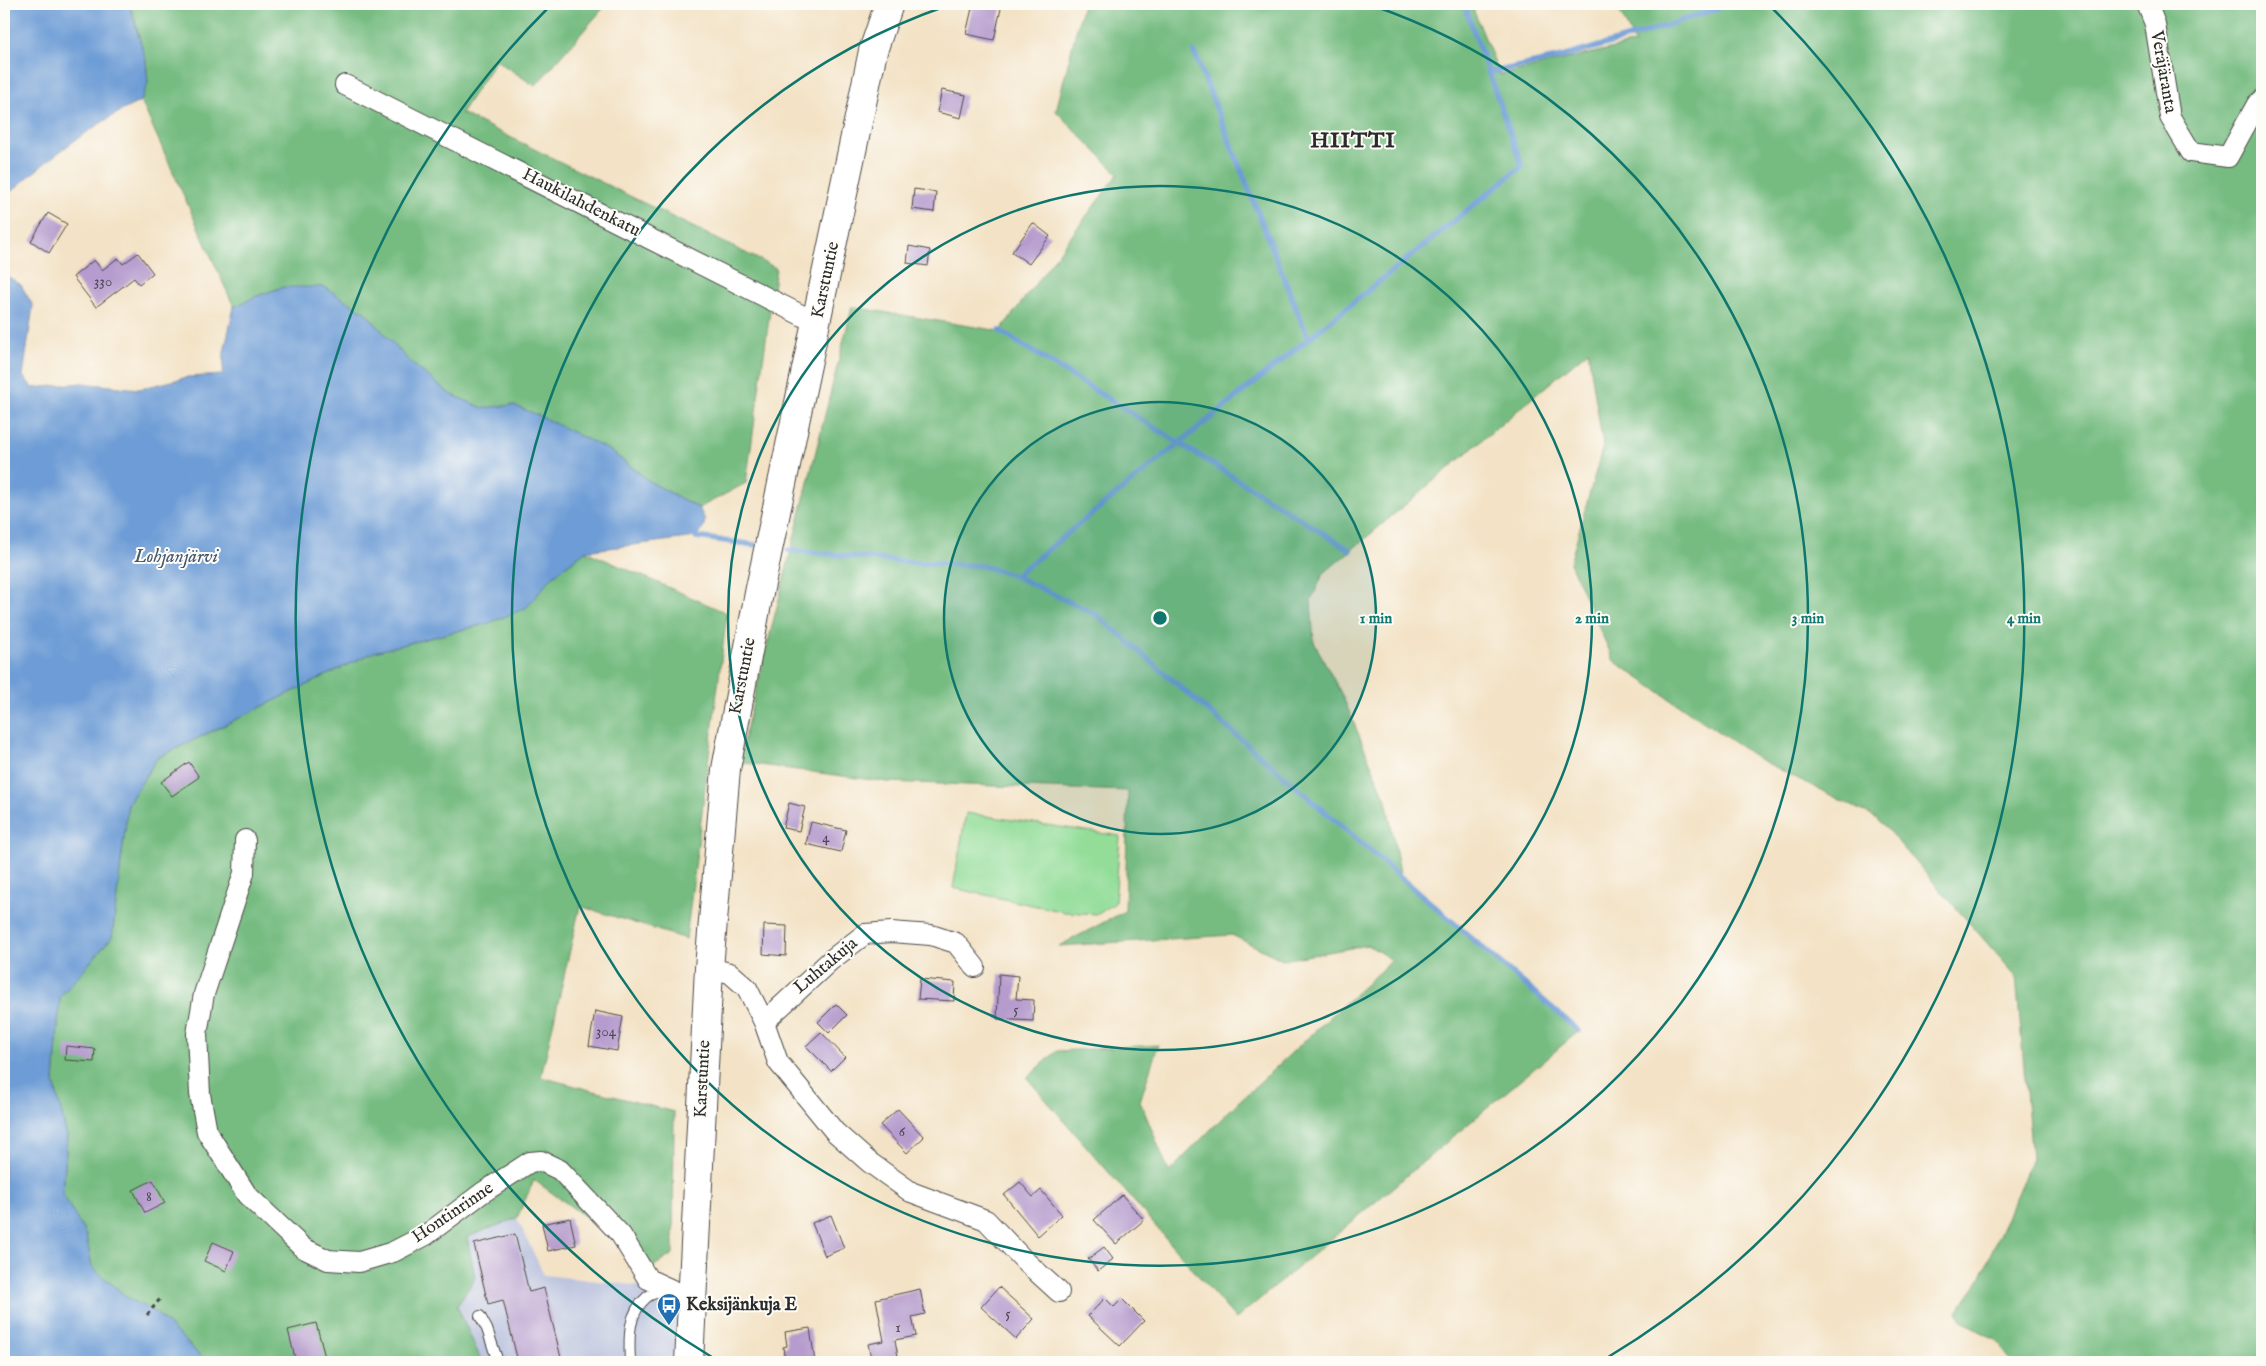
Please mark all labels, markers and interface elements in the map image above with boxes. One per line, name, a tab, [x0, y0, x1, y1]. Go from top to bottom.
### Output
street label: Veräjäranta	[2144, 28, 2182, 115]
district label: HIITTI	[1310, 127, 1396, 155]
street label: Haukilahdenkatu	[518, 163, 644, 243]
street label: Karstuntie	[807, 239, 845, 321]
house number: 330	[94, 272, 112, 291]
water label: Lohjanjärvi	[133, 545, 219, 569]
centre of rings	[1151, 609, 1169, 627]
text: 1 min	[1360, 609, 1392, 628]
text: 2 min	[1575, 609, 1609, 628]
text: 3 min	[1792, 609, 1824, 628]
text: 4 min	[2007, 609, 2041, 628]
street label: Karstuntie	[724, 636, 762, 716]
house number: 4	[822, 828, 830, 847]
street label: Luhtakuja	[789, 932, 863, 999]
house number: 5	[1013, 1000, 1019, 1019]
house number: 304	[596, 1022, 617, 1041]
street label: Karstuntie	[689, 1039, 717, 1119]
house number: 6	[899, 1122, 906, 1141]
street label: Hontinrinne	[408, 1177, 498, 1249]
house number: 8	[146, 1187, 152, 1206]
bus stop icon: Keksijänkuja E	[656, 1292, 682, 1326]
place label: Keksijänkuja E	[686, 1294, 798, 1317]
house number: 5	[1005, 1304, 1011, 1323]
house number: 1	[895, 1318, 901, 1337]

